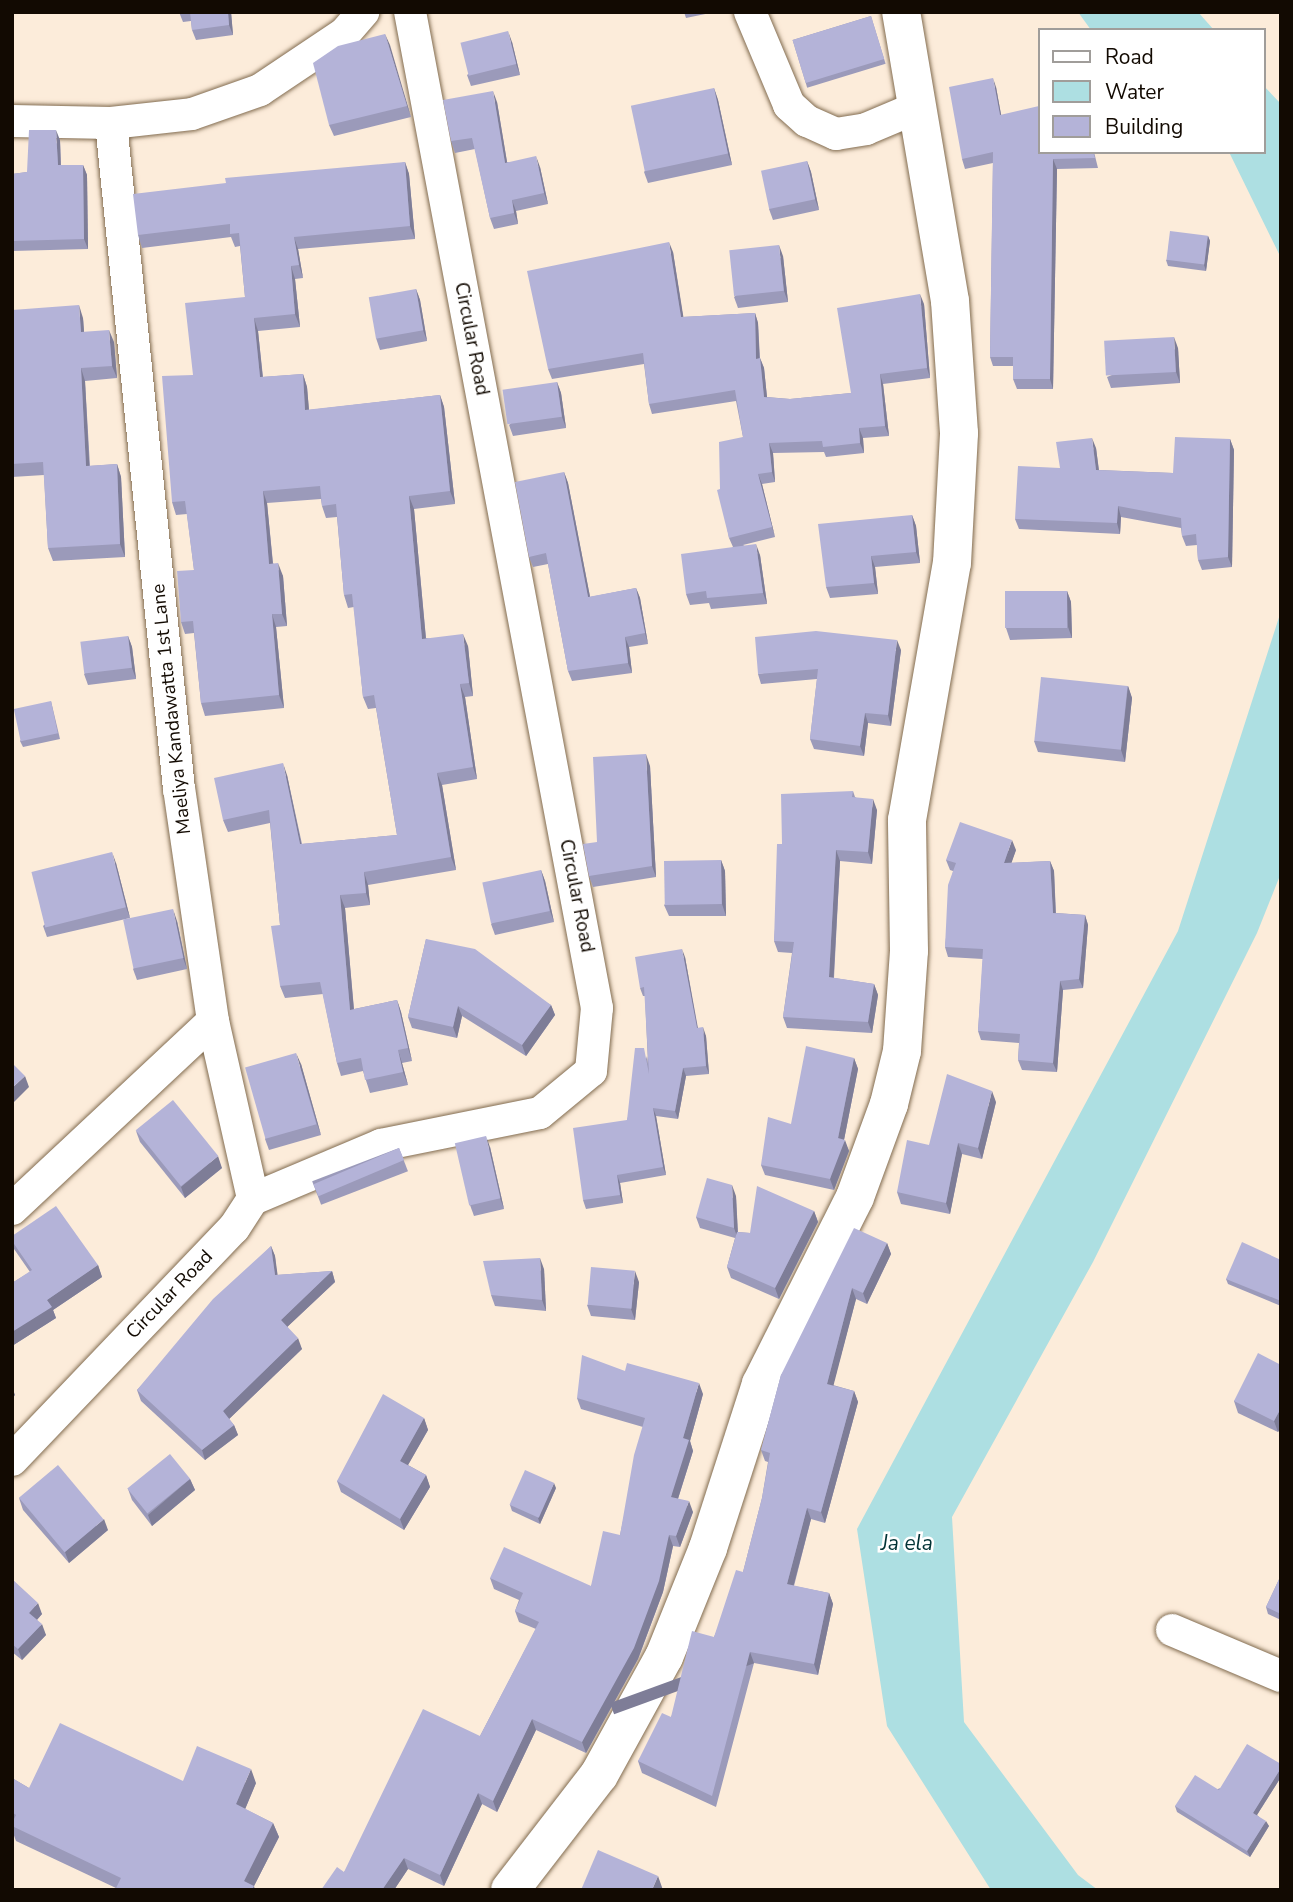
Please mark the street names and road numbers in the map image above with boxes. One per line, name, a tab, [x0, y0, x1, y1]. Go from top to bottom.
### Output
street label: Circular Road	[449, 280, 493, 398]
street label: Maeliya Kandawatta 1st Lane	[147, 583, 197, 835]
street label: Circular Road	[554, 837, 598, 955]
street label: Circular Road	[122, 1246, 218, 1344]

